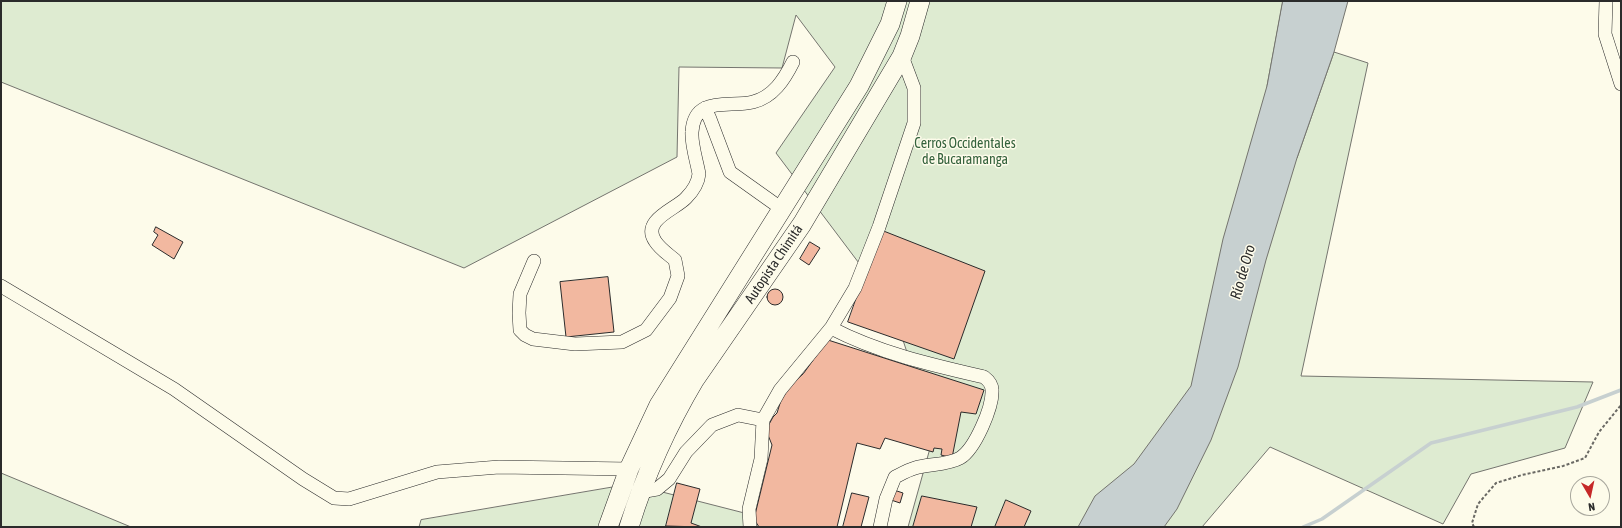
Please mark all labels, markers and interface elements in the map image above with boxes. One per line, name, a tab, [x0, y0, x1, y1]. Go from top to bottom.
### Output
park label: Cerros Occidentales de Bucaramanga	[914, 136, 1016, 168]
street label: Autopista Chimitá	[741, 221, 807, 307]
water label: Río de Oro	[1227, 243, 1259, 301]
north arrow	[1570, 476, 1610, 516]
text: N	[1588, 500, 1596, 513]

